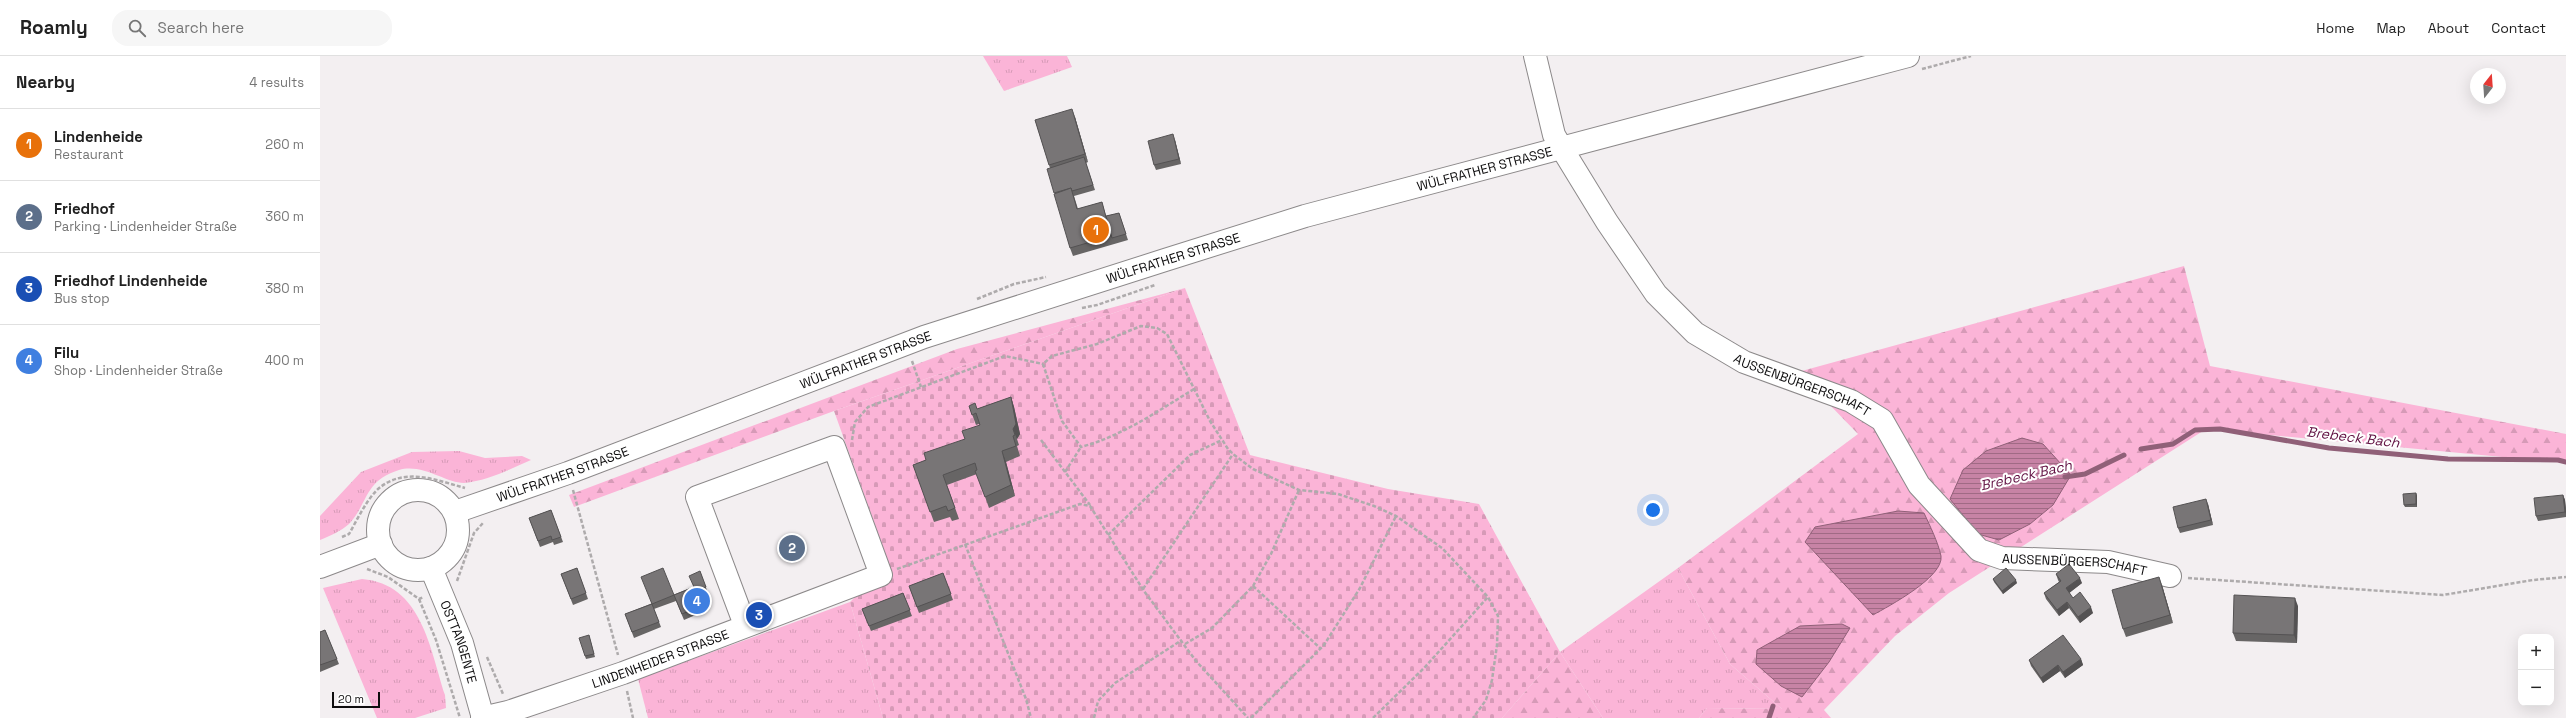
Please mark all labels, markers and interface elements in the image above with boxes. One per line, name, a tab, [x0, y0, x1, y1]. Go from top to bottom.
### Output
search box	[112, 10, 392, 46]
text: Roamly	[20, 15, 88, 40]
icon: search	[126, 17, 148, 39]
text: Search here	[158, 18, 244, 37]
text: Home	[2316, 19, 2354, 37]
text: Map	[2376, 19, 2406, 37]
text: About	[2428, 19, 2469, 37]
text: Contact	[2491, 19, 2546, 37]
north arrow	[2470, 68, 2506, 104]
text: Nearby	[16, 71, 75, 93]
text: 4 results	[249, 74, 304, 91]
text: Lindenheide	[54, 127, 143, 146]
text: 1	[26, 136, 32, 153]
text: 260 m	[265, 136, 304, 153]
street label: WÜLFRATHER STRASSE	[1415, 143, 1554, 195]
text: Restaurant	[54, 146, 124, 163]
text: Friedhof	[54, 199, 115, 218]
text: 2	[25, 208, 33, 225]
text: 360 m	[265, 208, 304, 225]
pin: 1	[1083, 215, 1109, 245]
text: Parking · Lindenheider Straße	[54, 218, 237, 235]
street label: WÜLFRATHER STRASSE	[1104, 229, 1242, 287]
text: Friedhof Lindenheide	[54, 271, 208, 290]
text: 3	[25, 280, 33, 297]
text: 380 m	[265, 280, 304, 297]
text: Bus stop	[54, 290, 110, 307]
street label: WÜLFRATHER STRASSE	[797, 327, 934, 393]
text: Filu	[54, 343, 79, 362]
street label: AUSSENBÜRGERSCHAFT	[1731, 350, 1874, 420]
text: 4	[25, 352, 33, 369]
text: 400 m	[265, 352, 304, 369]
text: Shop · Lindenheider Straße	[54, 362, 223, 379]
water label: Brebeck Bach	[2306, 422, 2401, 452]
street label: WÜLFRATHER STRASSE	[494, 443, 631, 506]
water label: Brebeck Bach	[1978, 456, 2074, 494]
your location	[1643, 500, 1663, 520]
pin: 2	[779, 533, 805, 563]
street label: AUSSENBÜRGERSCHAFT	[2002, 550, 2149, 580]
pin: 4	[684, 586, 710, 616]
street label: OSTTANGENTE	[436, 598, 481, 685]
pin: 3	[746, 600, 772, 630]
street label: LINDENHEIDER STRASSE	[590, 626, 731, 692]
map controls	[2518, 634, 2554, 706]
button: +	[2518, 634, 2554, 670]
button: −	[2518, 670, 2554, 706]
scale bar	[332, 690, 380, 709]
text: 20 m	[338, 692, 364, 706]

